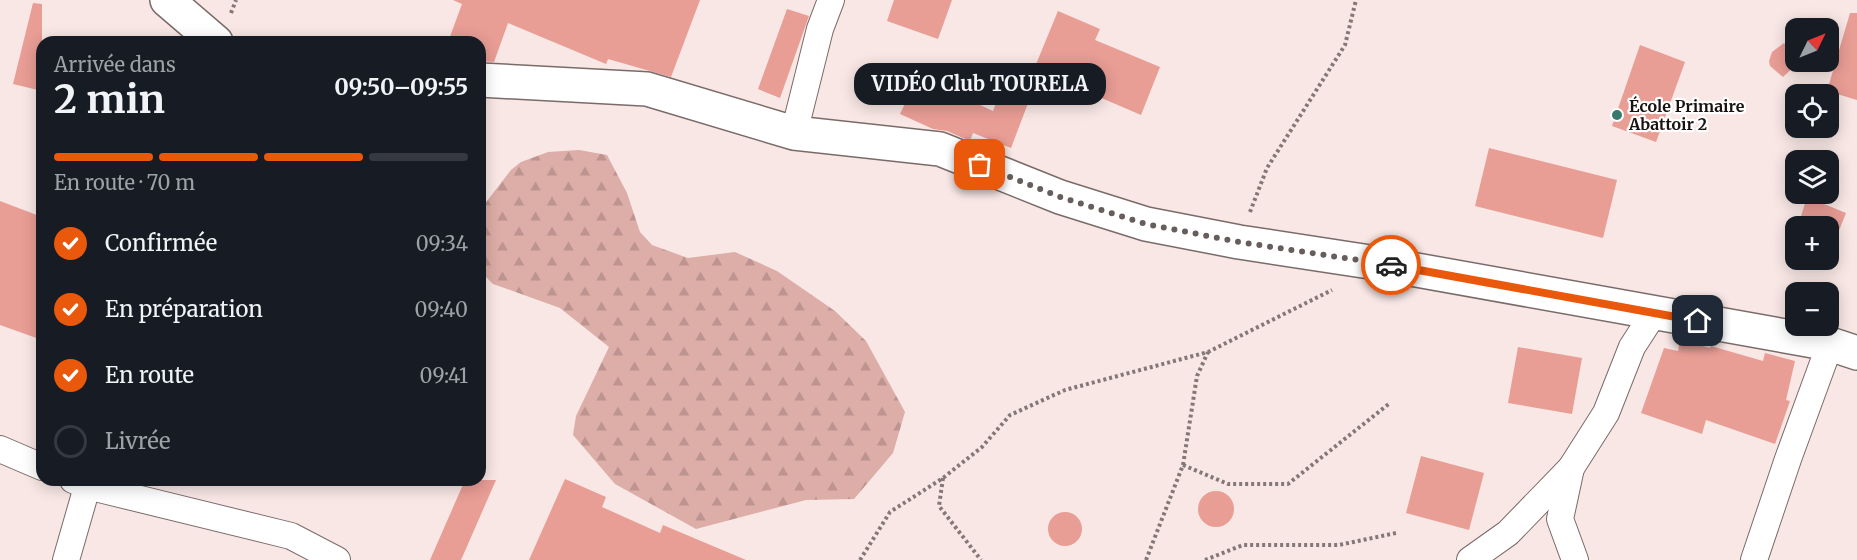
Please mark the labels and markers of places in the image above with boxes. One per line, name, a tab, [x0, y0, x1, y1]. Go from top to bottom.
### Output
callout: VIDÉO Club TOURELA	[854, 63, 1106, 105]
place label: École Primaire Abattoir 2	[1628, 96, 1745, 134]
marker: École Primaire Abattoir 2	[1610, 108, 1624, 122]
pin	[954, 139, 1005, 190]
pin	[1672, 295, 1723, 346]

